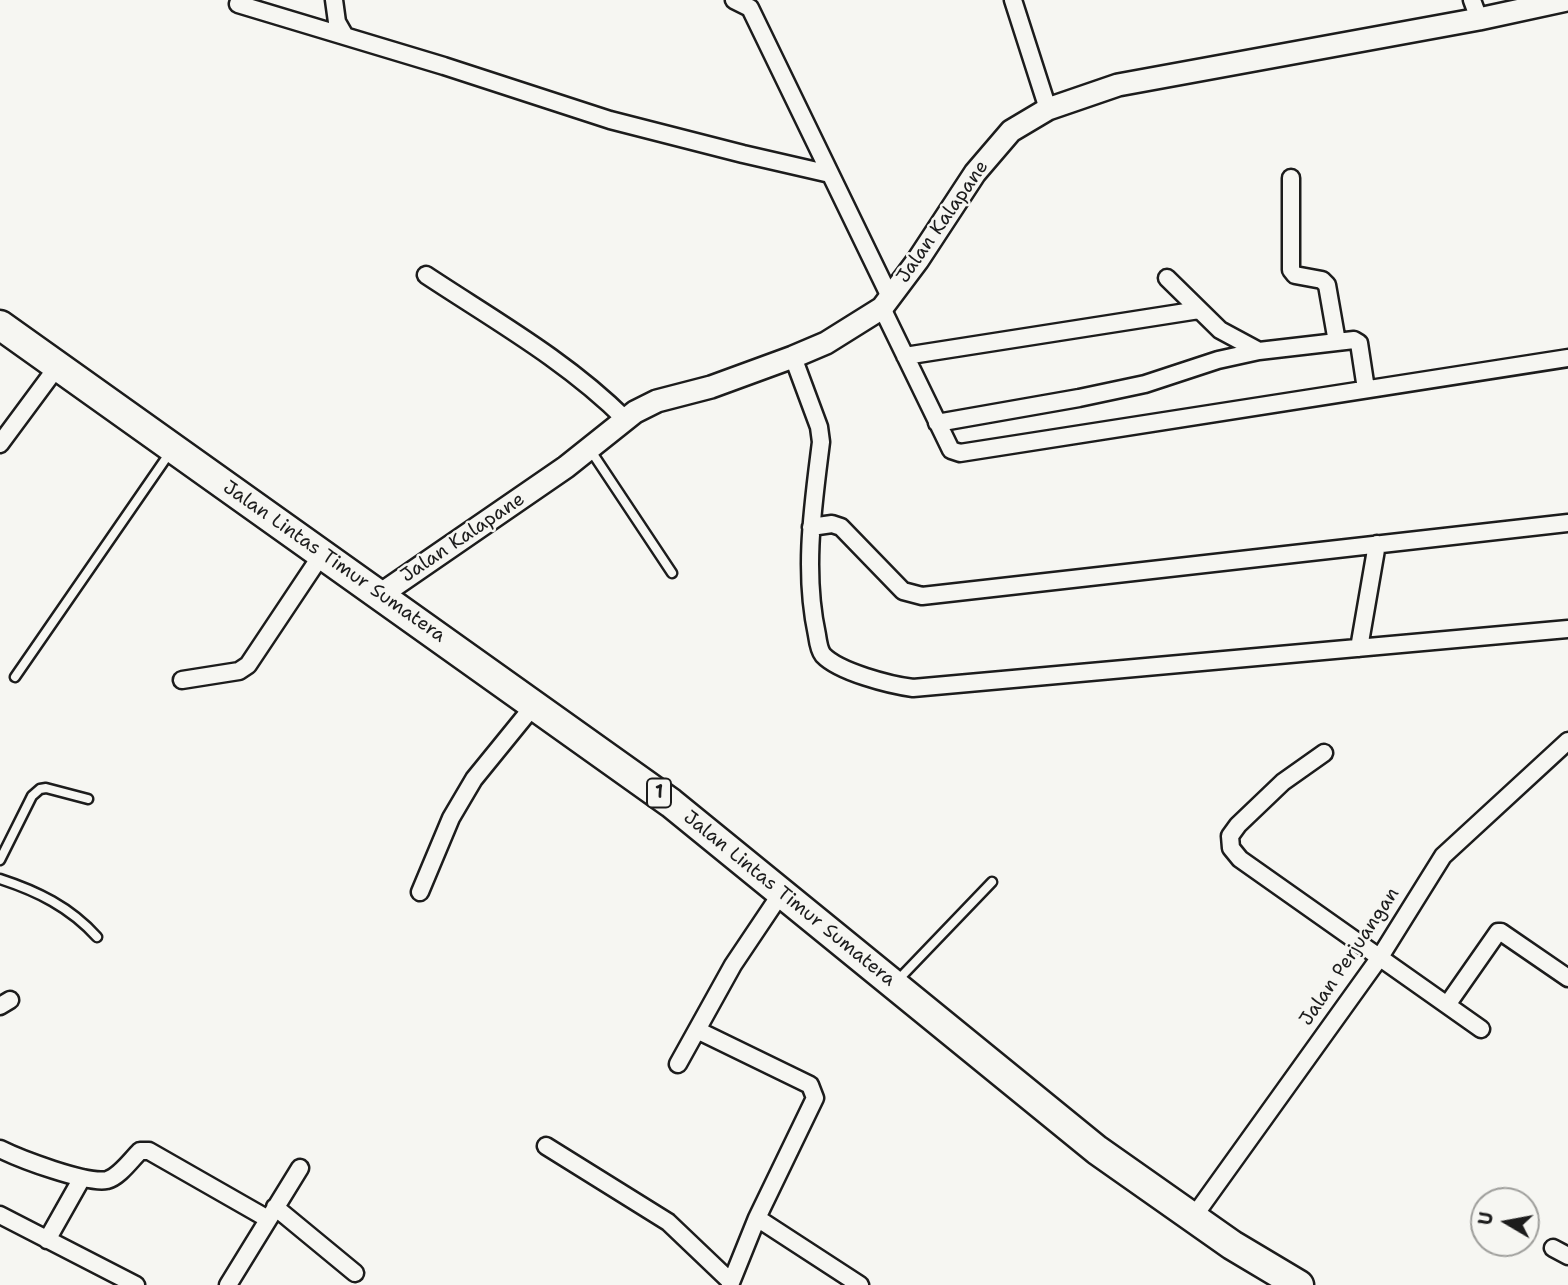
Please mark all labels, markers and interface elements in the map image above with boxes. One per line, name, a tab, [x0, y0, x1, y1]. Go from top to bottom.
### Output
street label: Jalan Kalapane	[892, 156, 994, 288]
street label: Jalan Lintas Timur Sumatera	[218, 476, 450, 648]
street label: Jalan Kalapane	[397, 488, 529, 588]
road number: 1	[647, 778, 671, 808]
street label: Jalan Lintas Timur Sumatera	[678, 806, 900, 992]
street label: Jalan Perjuangan	[1295, 884, 1405, 1030]
north arrow	[1470, 1187, 1540, 1257]
text: U	[1472, 1210, 1499, 1227]

